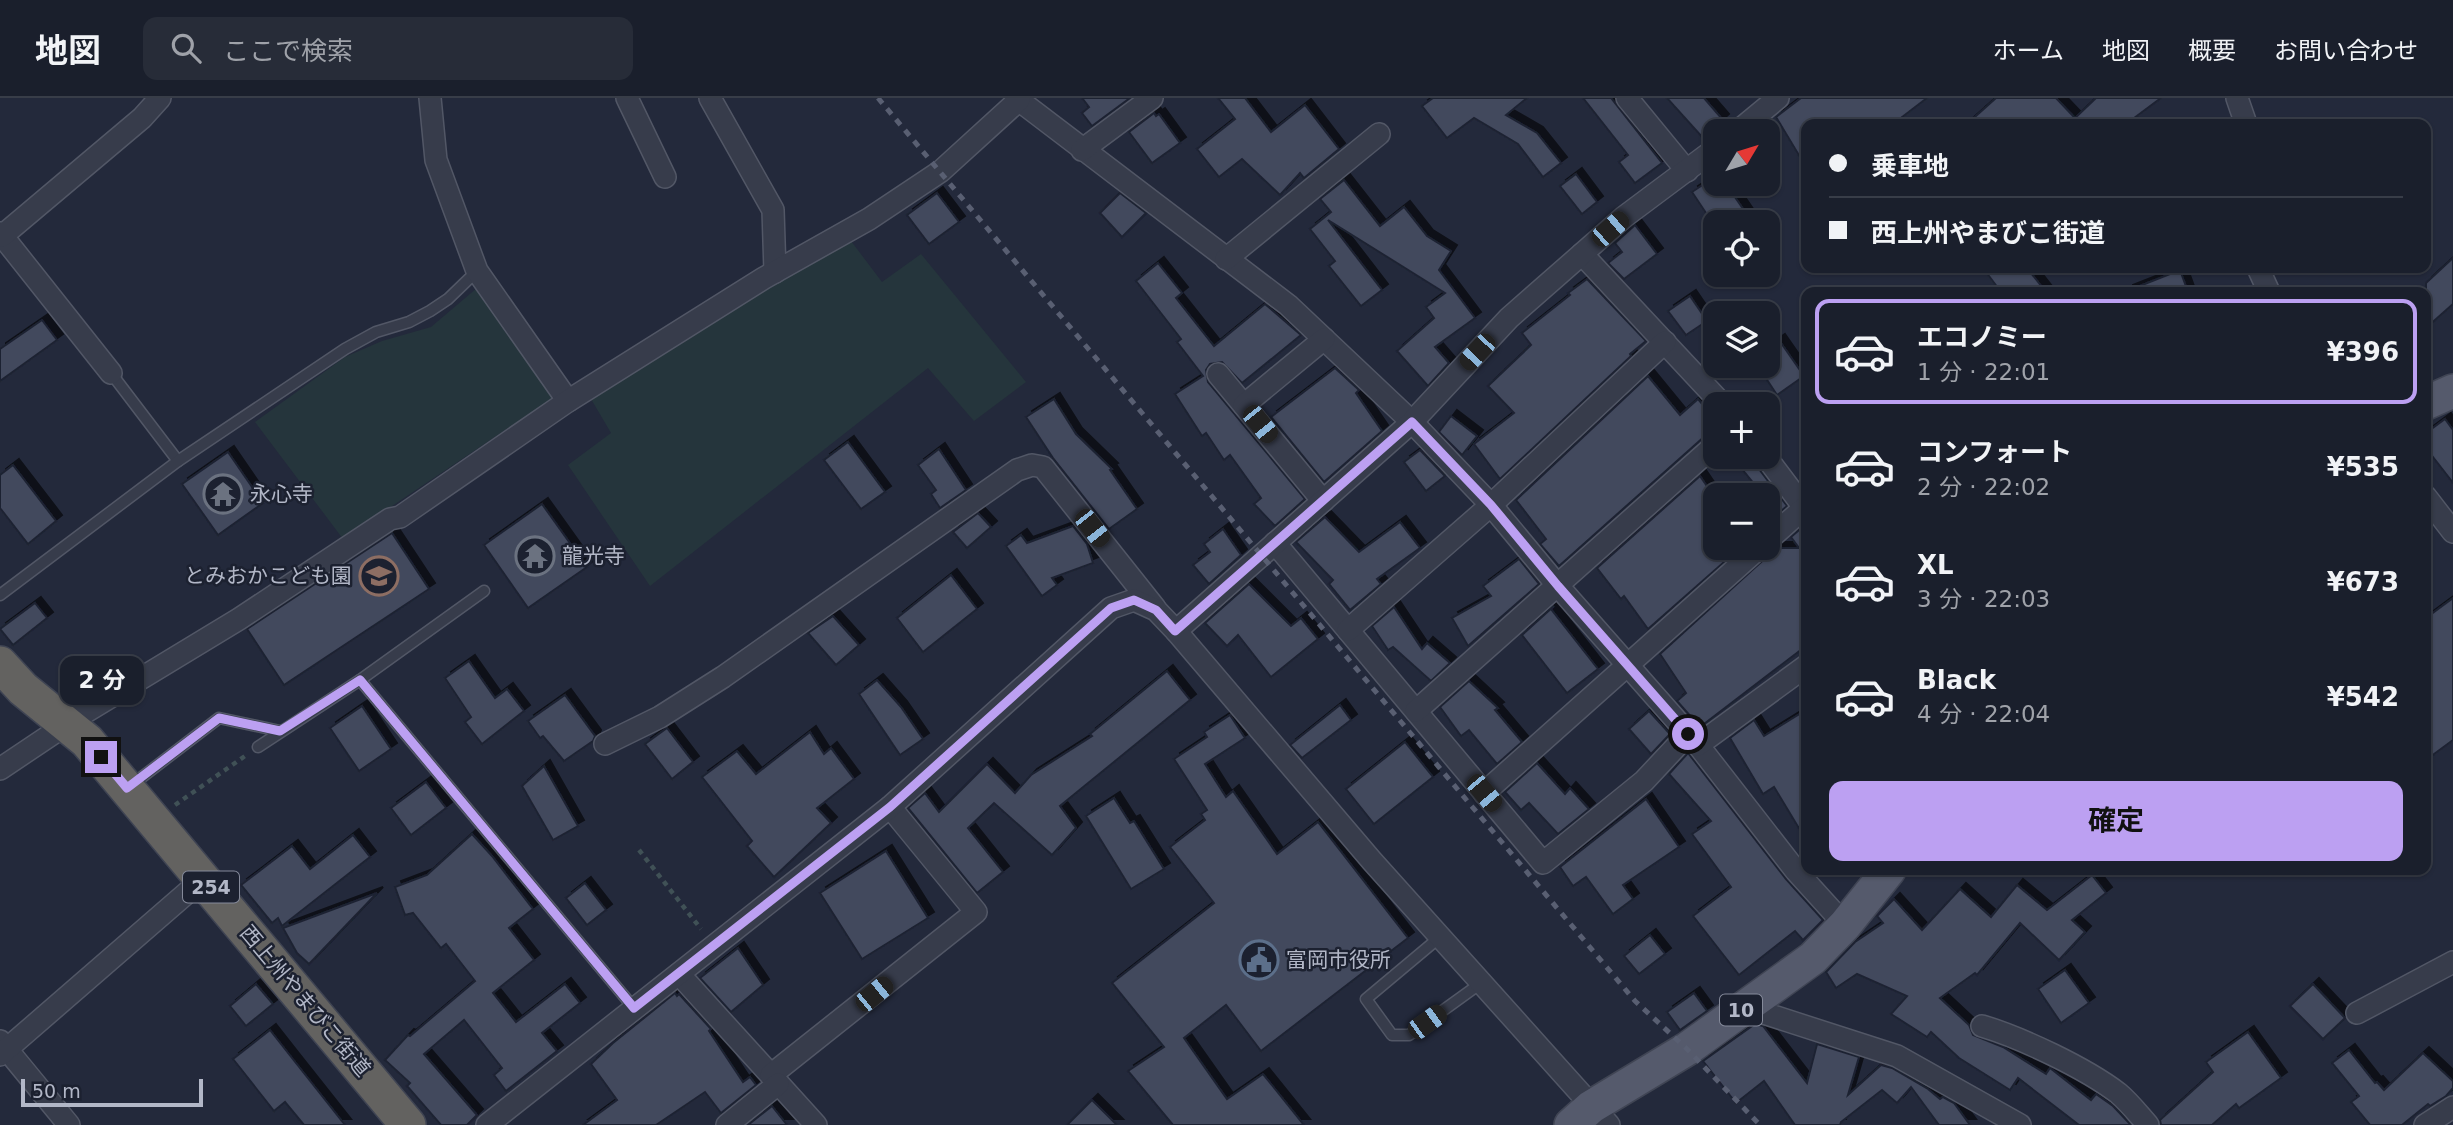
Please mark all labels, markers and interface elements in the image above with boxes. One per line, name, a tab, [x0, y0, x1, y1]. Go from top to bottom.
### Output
search box	[143, 17, 633, 80]
icon: search	[167, 29, 205, 67]
text: 地図	[35, 31, 101, 70]
text: ここで検索	[223, 36, 353, 66]
text: ホーム	[1993, 37, 2064, 65]
text: 地図	[2102, 37, 2150, 65]
text: 概要	[2188, 37, 2236, 65]
text: お問い合わせ	[2274, 37, 2418, 65]
north arrow	[1703, 119, 1780, 196]
map controls	[1703, 119, 1780, 560]
text: 乗車地	[1871, 151, 1949, 181]
car	[1588, 207, 1633, 251]
button: locate	[1703, 210, 1780, 287]
text: 西上州やまびこ街道	[1871, 218, 2105, 248]
button: layers	[1703, 301, 1780, 378]
icon: car	[1833, 320, 1896, 383]
text: エコノミー	[1917, 322, 2047, 352]
car	[1455, 329, 1500, 375]
text: ¥396	[2327, 337, 2399, 367]
text: 1 分 · 22:01	[1917, 359, 2050, 385]
button: +	[1703, 392, 1780, 469]
car	[1239, 401, 1282, 447]
icon: car	[1833, 435, 1896, 498]
text: コンフォート	[1917, 437, 2072, 467]
text: ¥535	[2327, 452, 2399, 482]
temple icon: 永心寺	[202, 473, 244, 515]
text: 2 分 · 22:02	[1917, 474, 2050, 500]
place label: 永心寺	[250, 482, 313, 506]
button: −	[1703, 483, 1780, 560]
car	[1071, 505, 1114, 551]
temple icon: 龍光寺	[514, 535, 556, 577]
place label: 龍光寺	[562, 544, 625, 568]
icon: car	[1833, 550, 1896, 613]
text: XL	[1917, 550, 1954, 580]
school or university icon: とみおかこども園	[358, 555, 400, 597]
place label: とみおかこども園	[184, 564, 352, 588]
text: ¥673	[2327, 567, 2399, 597]
text: 3 分 · 22:03	[1917, 586, 2050, 612]
callout: 2 分	[59, 656, 143, 704]
icon: car	[1833, 665, 1896, 728]
text: Black	[1917, 665, 1996, 695]
text: 2 分	[78, 667, 126, 693]
text: ¥542	[2327, 682, 2399, 712]
text: 4 分 · 22:04	[1917, 701, 2050, 727]
route start	[1672, 718, 1704, 750]
route end	[85, 741, 117, 773]
car	[1463, 770, 1506, 816]
button: 確定	[1829, 781, 2403, 861]
road number: 254	[183, 872, 239, 902]
street label: 西上州やまびこ街道	[235, 921, 375, 1081]
public building icon: 富岡市役所	[1238, 939, 1280, 981]
place label: 富岡市役所	[1286, 948, 1391, 972]
car	[852, 973, 897, 1015]
road number: 10	[1720, 994, 1762, 1026]
car	[1404, 1001, 1451, 1043]
scale bar	[21, 1076, 203, 1108]
text: 50 m	[32, 1080, 81, 1102]

